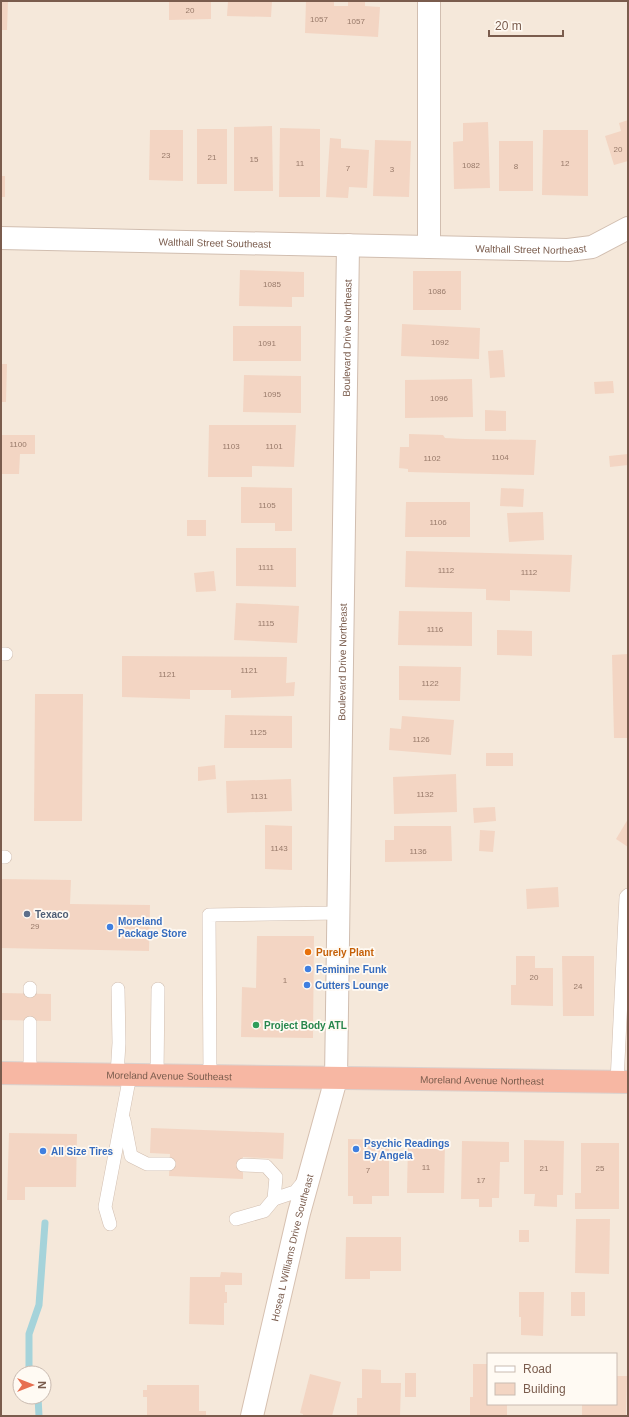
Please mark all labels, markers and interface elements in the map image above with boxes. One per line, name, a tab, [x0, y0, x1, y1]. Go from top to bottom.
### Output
house number: 20	[186, 6, 195, 15]
scale bar	[489, 12, 563, 38]
house number: 1057	[310, 15, 328, 24]
house number: 1057	[347, 17, 365, 26]
text: 20 m	[495, 19, 522, 33]
house number: 20	[614, 145, 623, 154]
house number: 23	[162, 151, 171, 160]
house number: 21	[208, 153, 217, 162]
house number: 15	[250, 155, 259, 164]
house number: 11	[296, 159, 305, 168]
house number: 12	[561, 159, 570, 168]
house number: 1082	[462, 161, 480, 170]
house number: 8	[514, 162, 519, 171]
house number: 7	[346, 164, 351, 173]
house number: 3	[390, 165, 395, 174]
street label: Walthall Street Southeast	[159, 236, 272, 250]
street label: Walthall Street Northeast	[475, 243, 587, 256]
street label: Boulevard Drive Northeast	[341, 279, 354, 397]
house number: 1085	[263, 280, 281, 289]
house number: 1086	[428, 287, 446, 296]
house number: 1092	[431, 338, 449, 347]
house number: 1091	[258, 339, 276, 348]
house number: 1095	[263, 390, 281, 399]
house number: 1096	[430, 394, 448, 403]
house number: 1100	[9, 440, 27, 449]
house number: 1103	[222, 442, 240, 451]
house number: 1101	[265, 442, 283, 451]
house number: 1104	[491, 453, 509, 462]
house number: 1102	[423, 454, 441, 463]
house number: 1105	[258, 501, 276, 510]
house number: 1106	[429, 518, 447, 527]
house number: 1111	[258, 563, 275, 572]
house number: 1112	[438, 566, 455, 575]
house number: 1112	[521, 568, 538, 577]
street label: Boulevard Drive Northeast	[336, 603, 349, 721]
house number: 1115	[258, 619, 275, 628]
house number: 1116	[427, 625, 444, 634]
house number: 1121	[240, 666, 258, 675]
house number: 1121	[158, 670, 176, 679]
house number: 1122	[421, 679, 439, 688]
house number: 1125	[249, 728, 267, 737]
house number: 1126	[412, 735, 430, 744]
house number: 1132	[416, 790, 434, 799]
house number: 1131	[250, 792, 268, 801]
house number: 1143	[270, 844, 288, 853]
house number: 1136	[409, 847, 427, 856]
marker: Texaco	[22, 909, 32, 919]
place label: Texaco	[35, 909, 69, 920]
place label: Moreland Package Store	[118, 916, 187, 939]
house number: 29	[31, 922, 40, 931]
marker: Moreland Package Store	[105, 922, 115, 932]
marker: Purely Plant	[303, 947, 313, 957]
place label: Purely Plant	[316, 947, 374, 958]
marker: Feminine Funk	[303, 964, 313, 974]
place label: Feminine Funk	[316, 964, 387, 975]
house number: 20	[530, 973, 539, 982]
house number: 1	[283, 976, 288, 985]
marker: Cutters Lounge	[302, 980, 312, 990]
place label: Cutters Lounge	[315, 980, 389, 991]
house number: 24	[574, 982, 583, 991]
marker: Project Body ATL	[251, 1020, 261, 1030]
place label: Project Body ATL	[264, 1020, 347, 1031]
street label: Moreland Avenue Southeast	[106, 1070, 232, 1082]
street label: Moreland Avenue Northeast	[420, 1074, 544, 1087]
place label: Psychic Readings By Angela	[364, 1138, 450, 1161]
marker: Psychic Readings By Angela	[351, 1144, 361, 1154]
marker: All Size Tires	[38, 1146, 48, 1156]
place label: All Size Tires	[51, 1146, 114, 1157]
house number: 11	[422, 1163, 431, 1172]
house number: 21	[540, 1164, 549, 1173]
house number: 25	[596, 1164, 605, 1173]
house number: 7	[366, 1166, 371, 1175]
street label: Hosea L Williams Drive Southeast	[269, 1173, 316, 1322]
house number: 17	[477, 1176, 486, 1185]
legend	[487, 1353, 617, 1405]
text: Road	[523, 1362, 552, 1376]
north arrow	[12, 1365, 52, 1405]
text: N	[36, 1381, 48, 1389]
text: Building	[523, 1382, 566, 1396]

